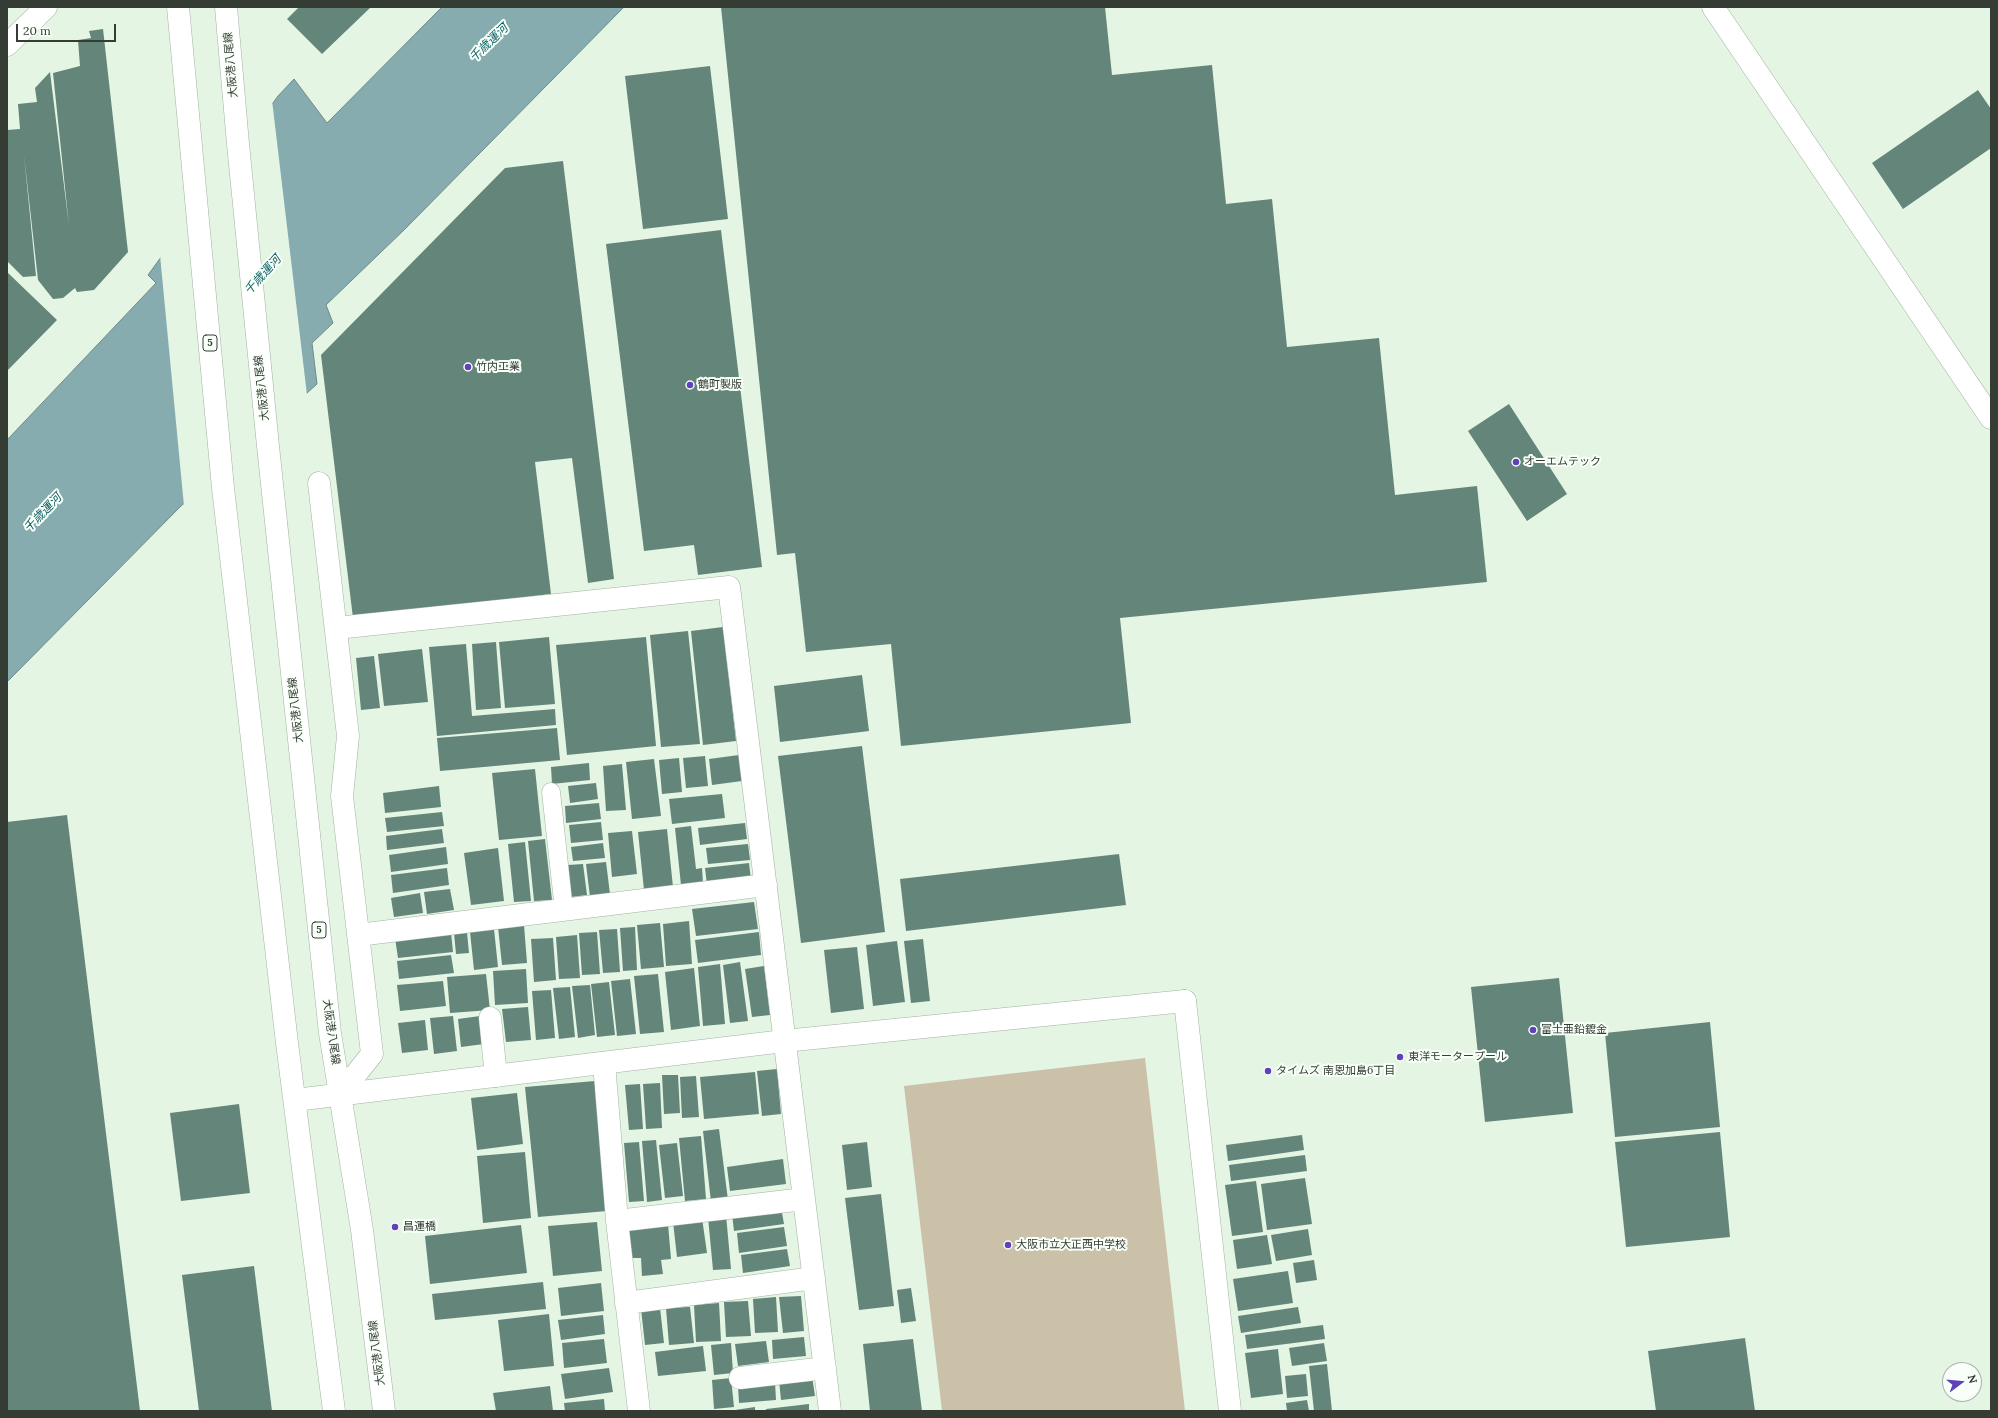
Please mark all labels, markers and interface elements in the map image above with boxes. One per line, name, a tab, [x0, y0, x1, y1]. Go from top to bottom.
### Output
scale bar	[18, 16, 118, 42]
water label: 千歳運河	[467, 21, 511, 65]
text: 20 m	[23, 23, 51, 38]
street label: 大阪港八尾線	[222, 32, 240, 98]
water label: 千歳運河	[242, 252, 284, 298]
road number: 5	[203, 335, 217, 351]
street label: 大阪港八尾線	[252, 354, 272, 422]
place label: 竹内工業	[476, 360, 520, 374]
marker: 竹内工業	[463, 362, 473, 372]
place label: 鶴町製版	[698, 378, 742, 392]
marker: 鶴町製版	[685, 380, 695, 390]
place label: オーエムテック	[1524, 455, 1601, 469]
marker: オーエムテック	[1511, 457, 1521, 467]
water label: 千歳運河	[21, 491, 65, 535]
street label: 大阪港八尾線	[286, 676, 306, 744]
road number: 5	[312, 922, 326, 938]
street label: 大阪港八尾線	[320, 998, 342, 1066]
place label: 富士亜鉛鍍金	[1541, 1023, 1607, 1037]
marker: 富士亜鉛鍍金	[1528, 1025, 1538, 1035]
place label: 東洋モータープール	[1408, 1050, 1507, 1064]
marker: 東洋モータープール	[1395, 1052, 1405, 1062]
place label: タイムズ 南恩加島6丁目	[1276, 1064, 1395, 1078]
marker: タイムズ 南恩加島6丁目	[1263, 1066, 1273, 1076]
place label: 昌運橋	[403, 1220, 436, 1234]
marker: 昌運橋	[390, 1222, 400, 1232]
place label: 大阪市立大正西中学校	[1016, 1238, 1126, 1252]
marker: 大阪市立大正西中学校	[1003, 1240, 1013, 1250]
street label: 大阪港八尾線	[366, 1319, 388, 1387]
north arrow	[1942, 1362, 1982, 1402]
text: N	[1965, 1373, 1980, 1385]

